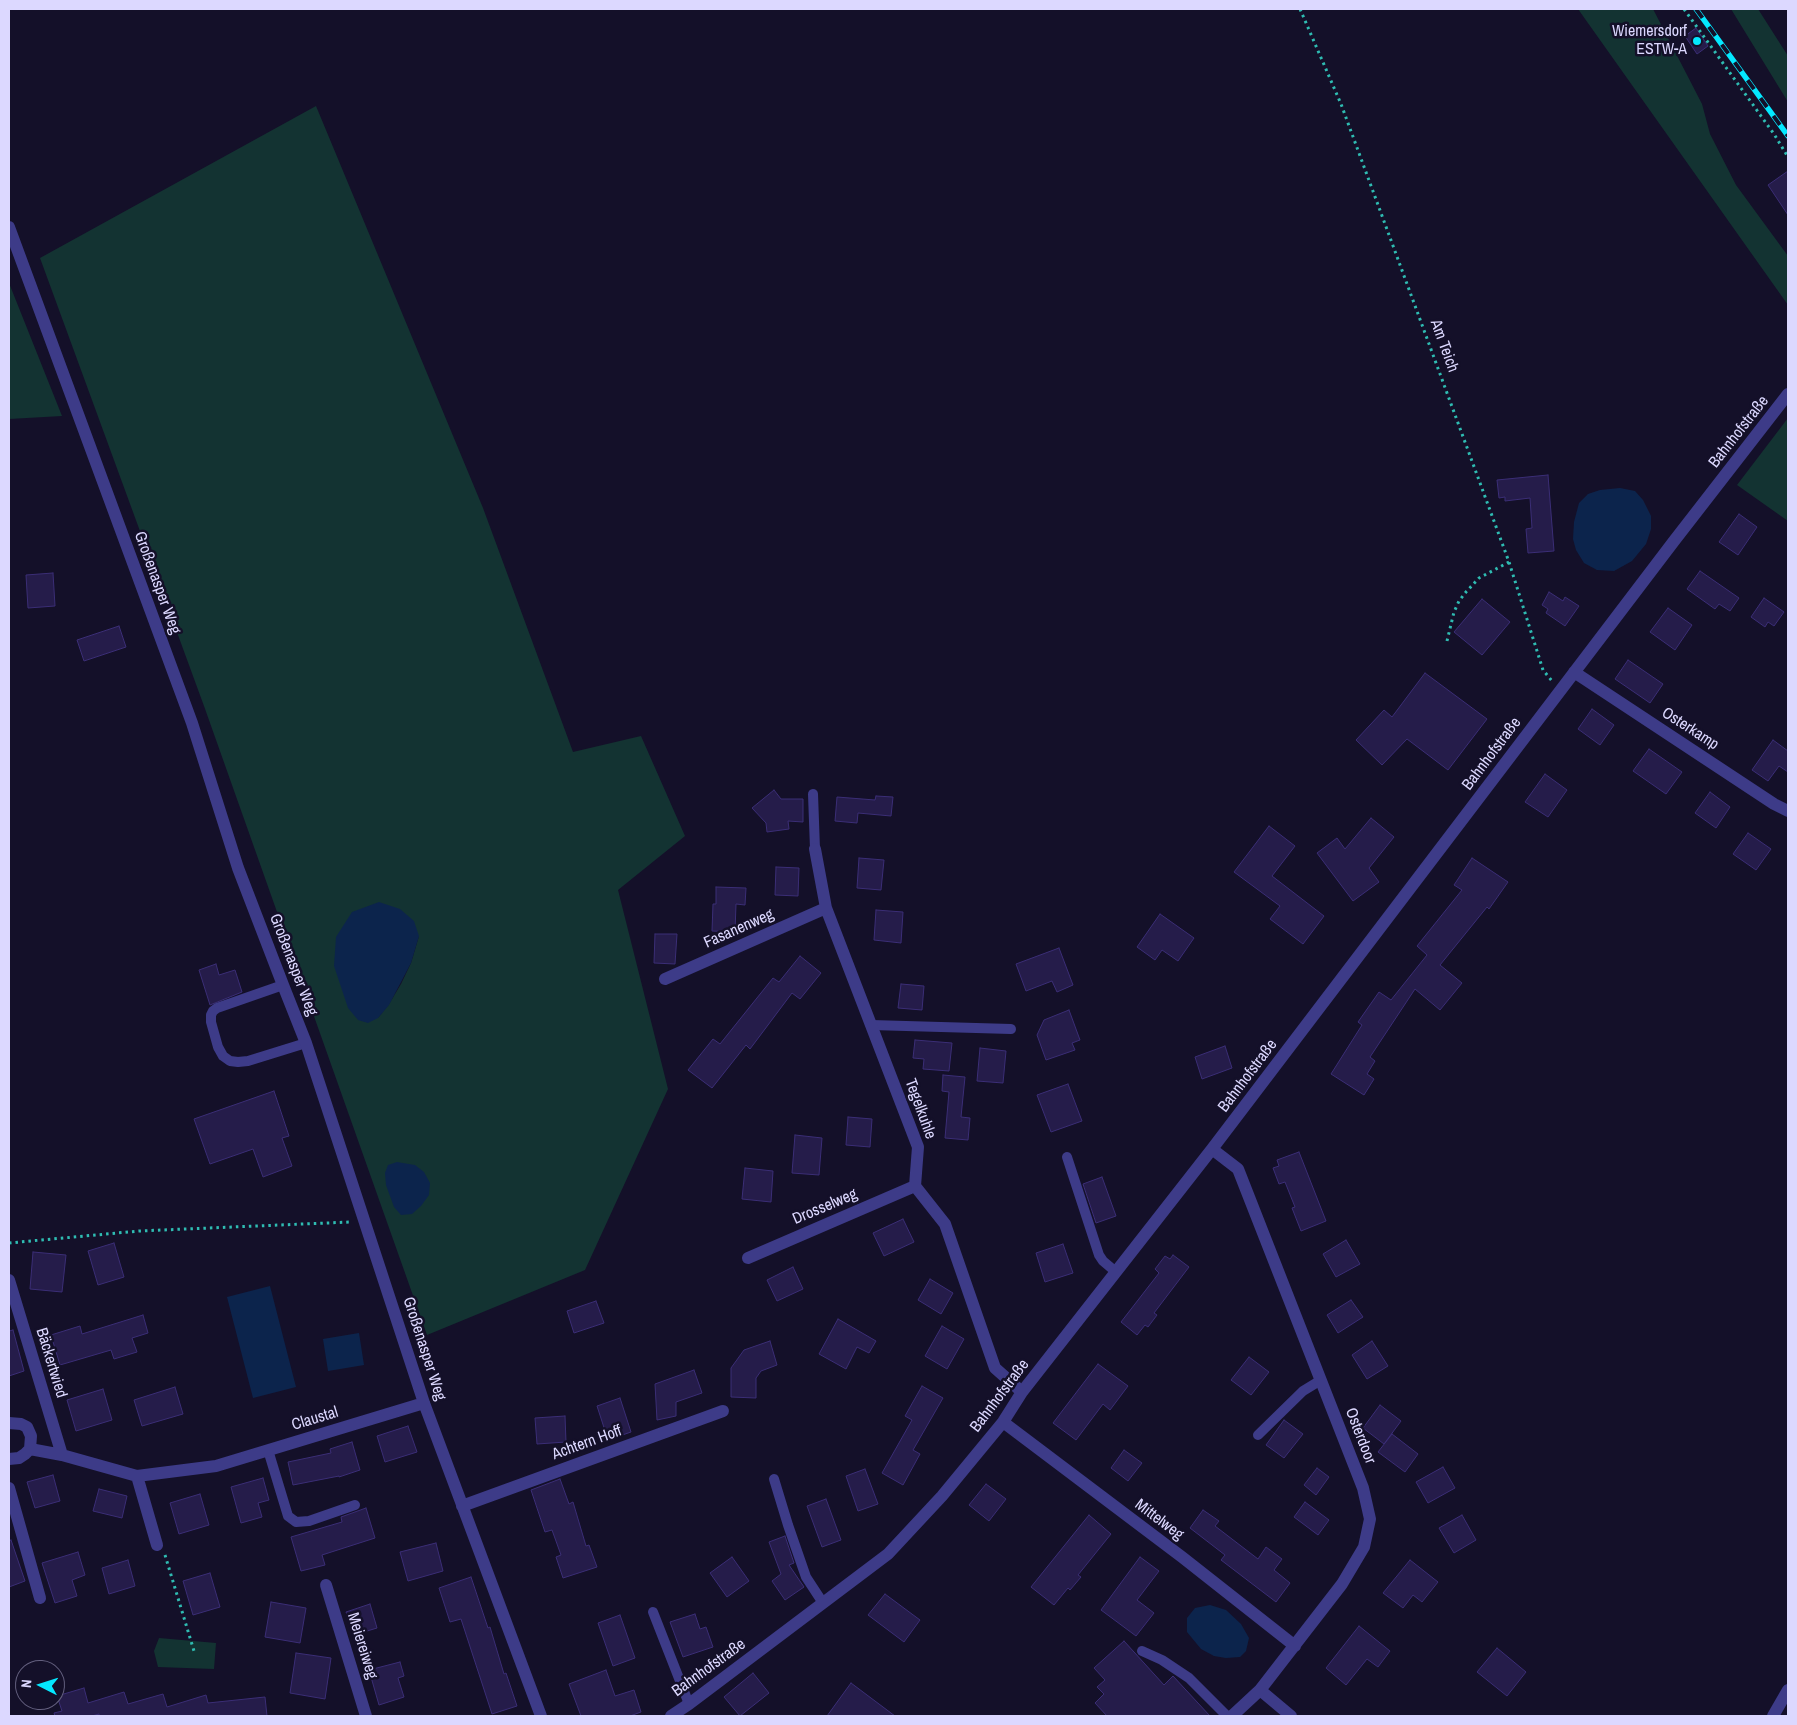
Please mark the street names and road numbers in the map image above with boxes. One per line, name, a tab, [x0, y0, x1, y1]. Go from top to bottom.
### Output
street label: Am Teich	[1426, 317, 1462, 375]
street label: Bahnhofstraße	[1705, 392, 1773, 472]
street label: Großenasper Weg	[130, 529, 184, 637]
street label: Osterkamp	[1658, 703, 1722, 755]
street label: Bahnhofstraße	[1458, 714, 1526, 794]
street label: Fasanenweg	[701, 905, 777, 953]
street label: Großenasper Weg	[265, 911, 321, 1019]
street label: Bahnhofstraße	[1214, 1036, 1282, 1116]
street label: Tegelkuhle	[900, 1076, 940, 1142]
street label: Drosselweg	[790, 1185, 860, 1229]
street label: Großenasper Weg	[398, 1295, 450, 1403]
street label: Bäckertwied	[31, 1326, 71, 1400]
street label: Bahnhofstraße	[966, 1356, 1034, 1436]
street label: Claustal	[290, 1403, 340, 1435]
street label: Osterdoor	[1341, 1405, 1379, 1467]
street label: Achtern Hoff	[550, 1422, 624, 1464]
street label: Mittelweg	[1131, 1495, 1187, 1545]
street label: Meiereiweg	[343, 1610, 381, 1682]
street label: Bahnhofstraße	[669, 1635, 749, 1701]

